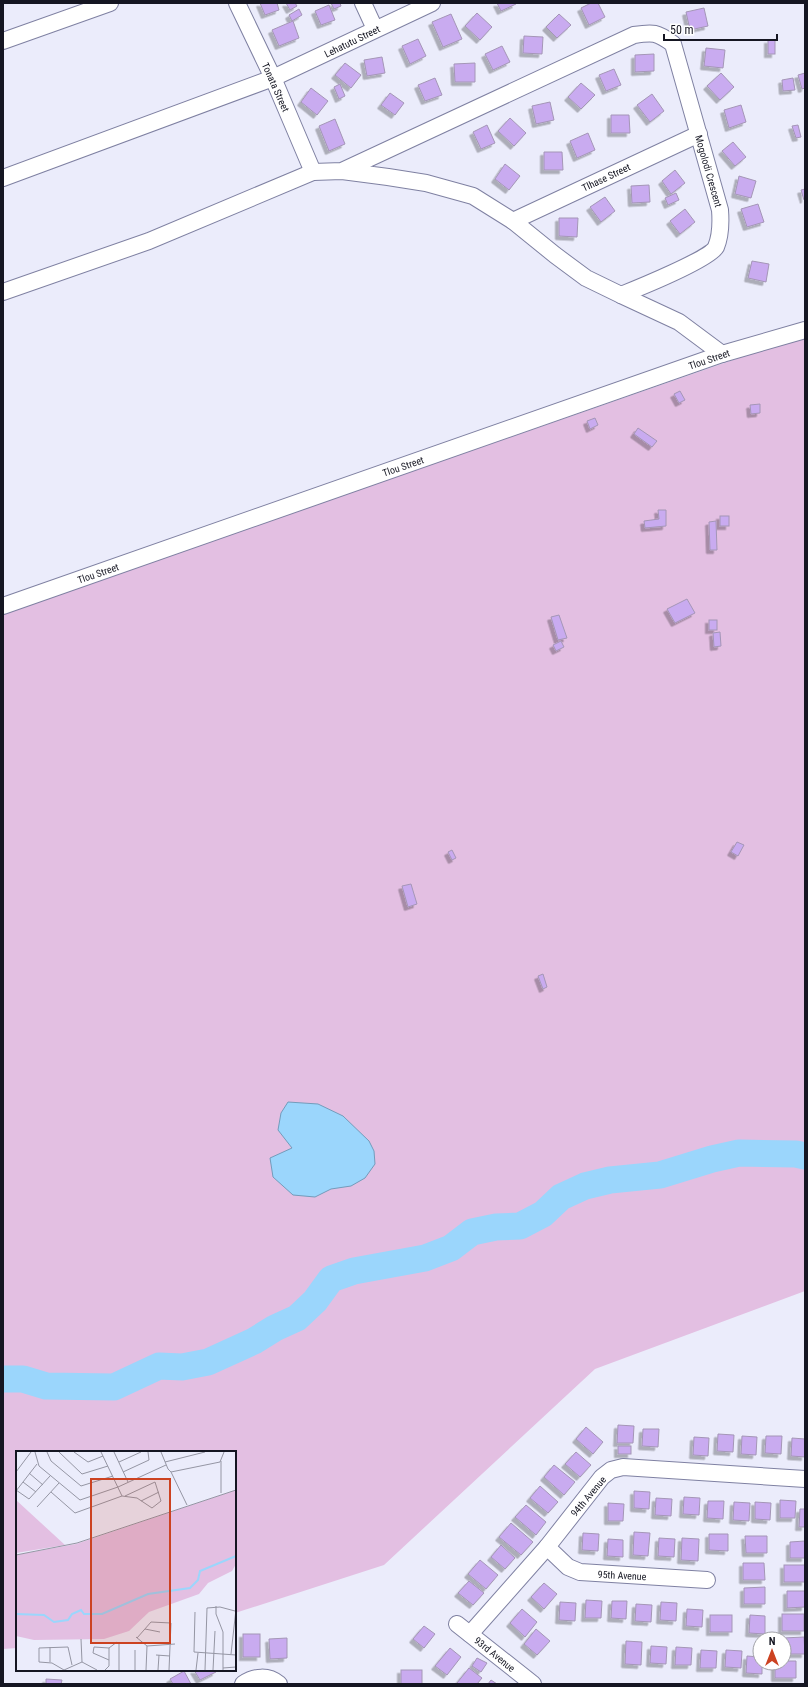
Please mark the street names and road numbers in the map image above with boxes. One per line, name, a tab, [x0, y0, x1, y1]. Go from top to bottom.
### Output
street label: Lehatutu Street	[323, 23, 382, 60]
street label: Tonata Street	[260, 61, 291, 114]
street label: Mogolodi Crescent	[693, 134, 724, 208]
street label: Tlhase Street	[580, 161, 632, 193]
street label: Tlou Street	[687, 347, 731, 372]
street label: Tlou Street	[381, 454, 425, 479]
street label: Tlou Street	[76, 561, 120, 586]
street label: 94th Avenue	[569, 1474, 608, 1519]
street label: 95th Avenue	[597, 1569, 647, 1582]
street label: 93rd Avenue	[472, 1635, 517, 1674]

